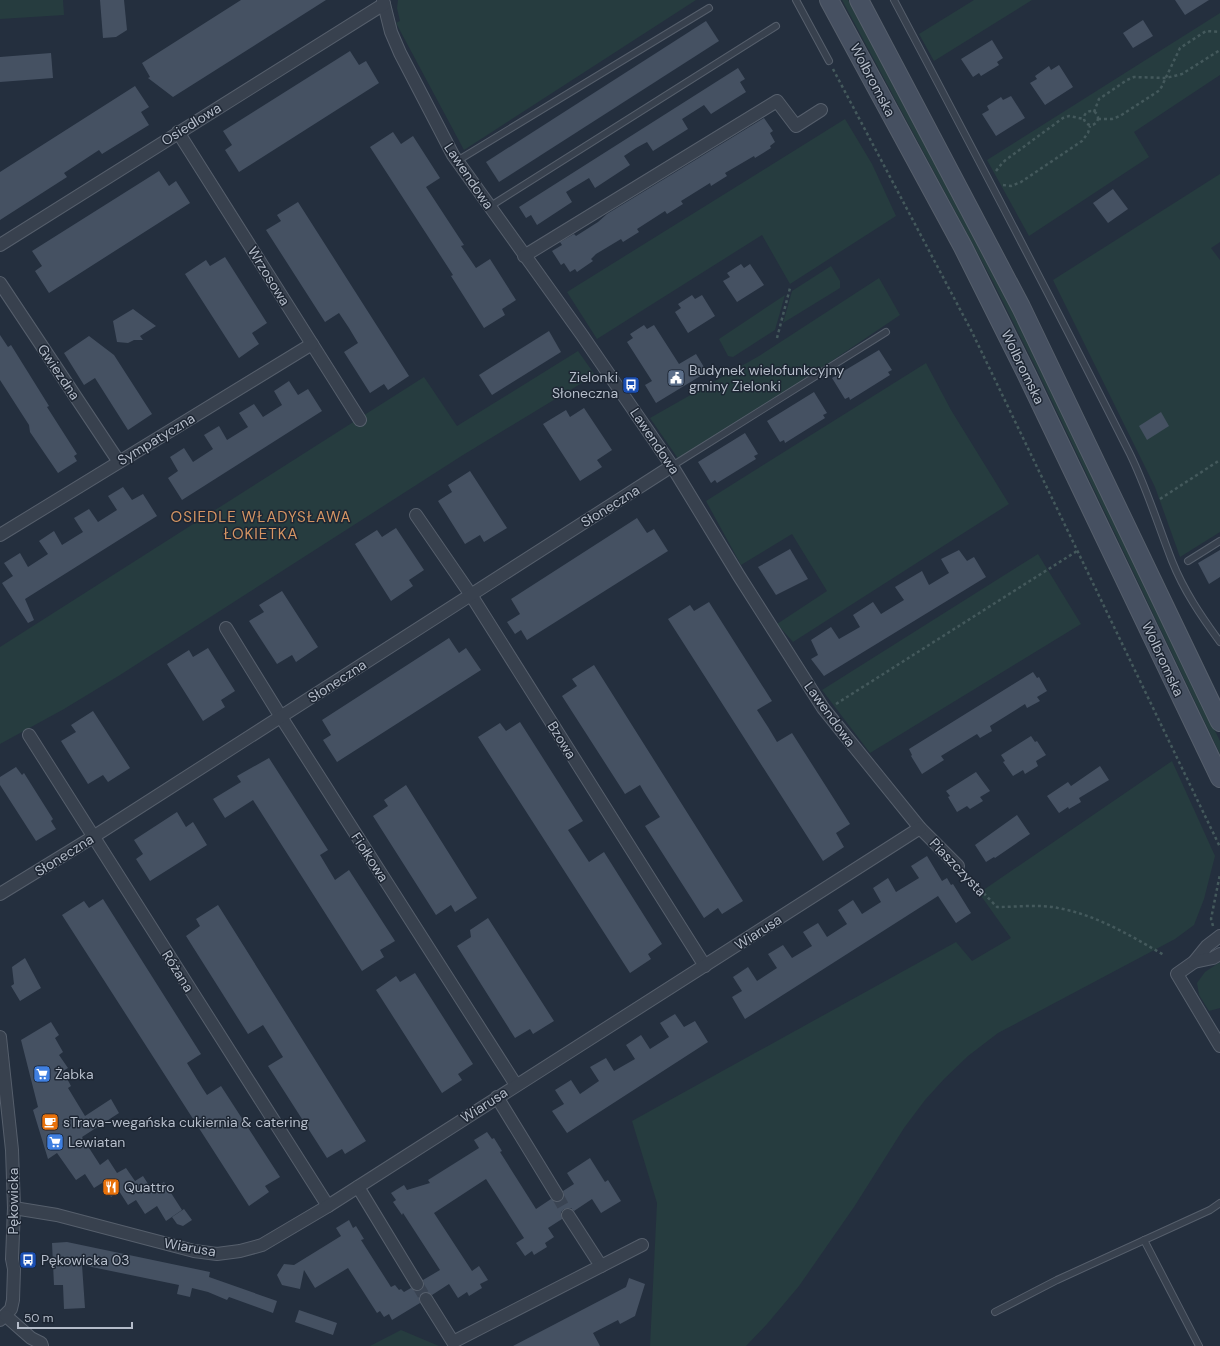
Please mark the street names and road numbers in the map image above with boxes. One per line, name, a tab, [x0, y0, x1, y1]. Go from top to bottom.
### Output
street label: Wolbromska	[846, 40, 900, 120]
street label: Osiedlowa	[158, 99, 224, 149]
street label: Lawendowa	[440, 139, 498, 213]
street label: Wrzosowa	[244, 243, 294, 309]
street label: Wolbromska	[997, 327, 1049, 407]
street label: Gwiezdna	[34, 341, 84, 403]
street label: Lawendowa	[626, 404, 684, 478]
street label: Sympatyczna	[114, 409, 198, 469]
street label: Słoneczna	[577, 481, 643, 531]
street label: Wolbromska	[1138, 619, 1188, 699]
street label: Słoneczna	[304, 655, 370, 707]
street label: Lawendowa	[800, 678, 860, 750]
street label: Bzowa	[544, 718, 580, 762]
street label: Fiołkowa	[347, 829, 393, 885]
street label: Słoneczna	[31, 830, 97, 880]
street label: Piaszczysta	[926, 834, 990, 900]
street label: Wiarusa	[731, 910, 785, 954]
street label: Różana	[158, 947, 198, 995]
street label: Wiarusa	[457, 1083, 511, 1127]
street label: Pękowicka	[4, 1168, 22, 1234]
street label: Wiarusa	[163, 1234, 217, 1260]

